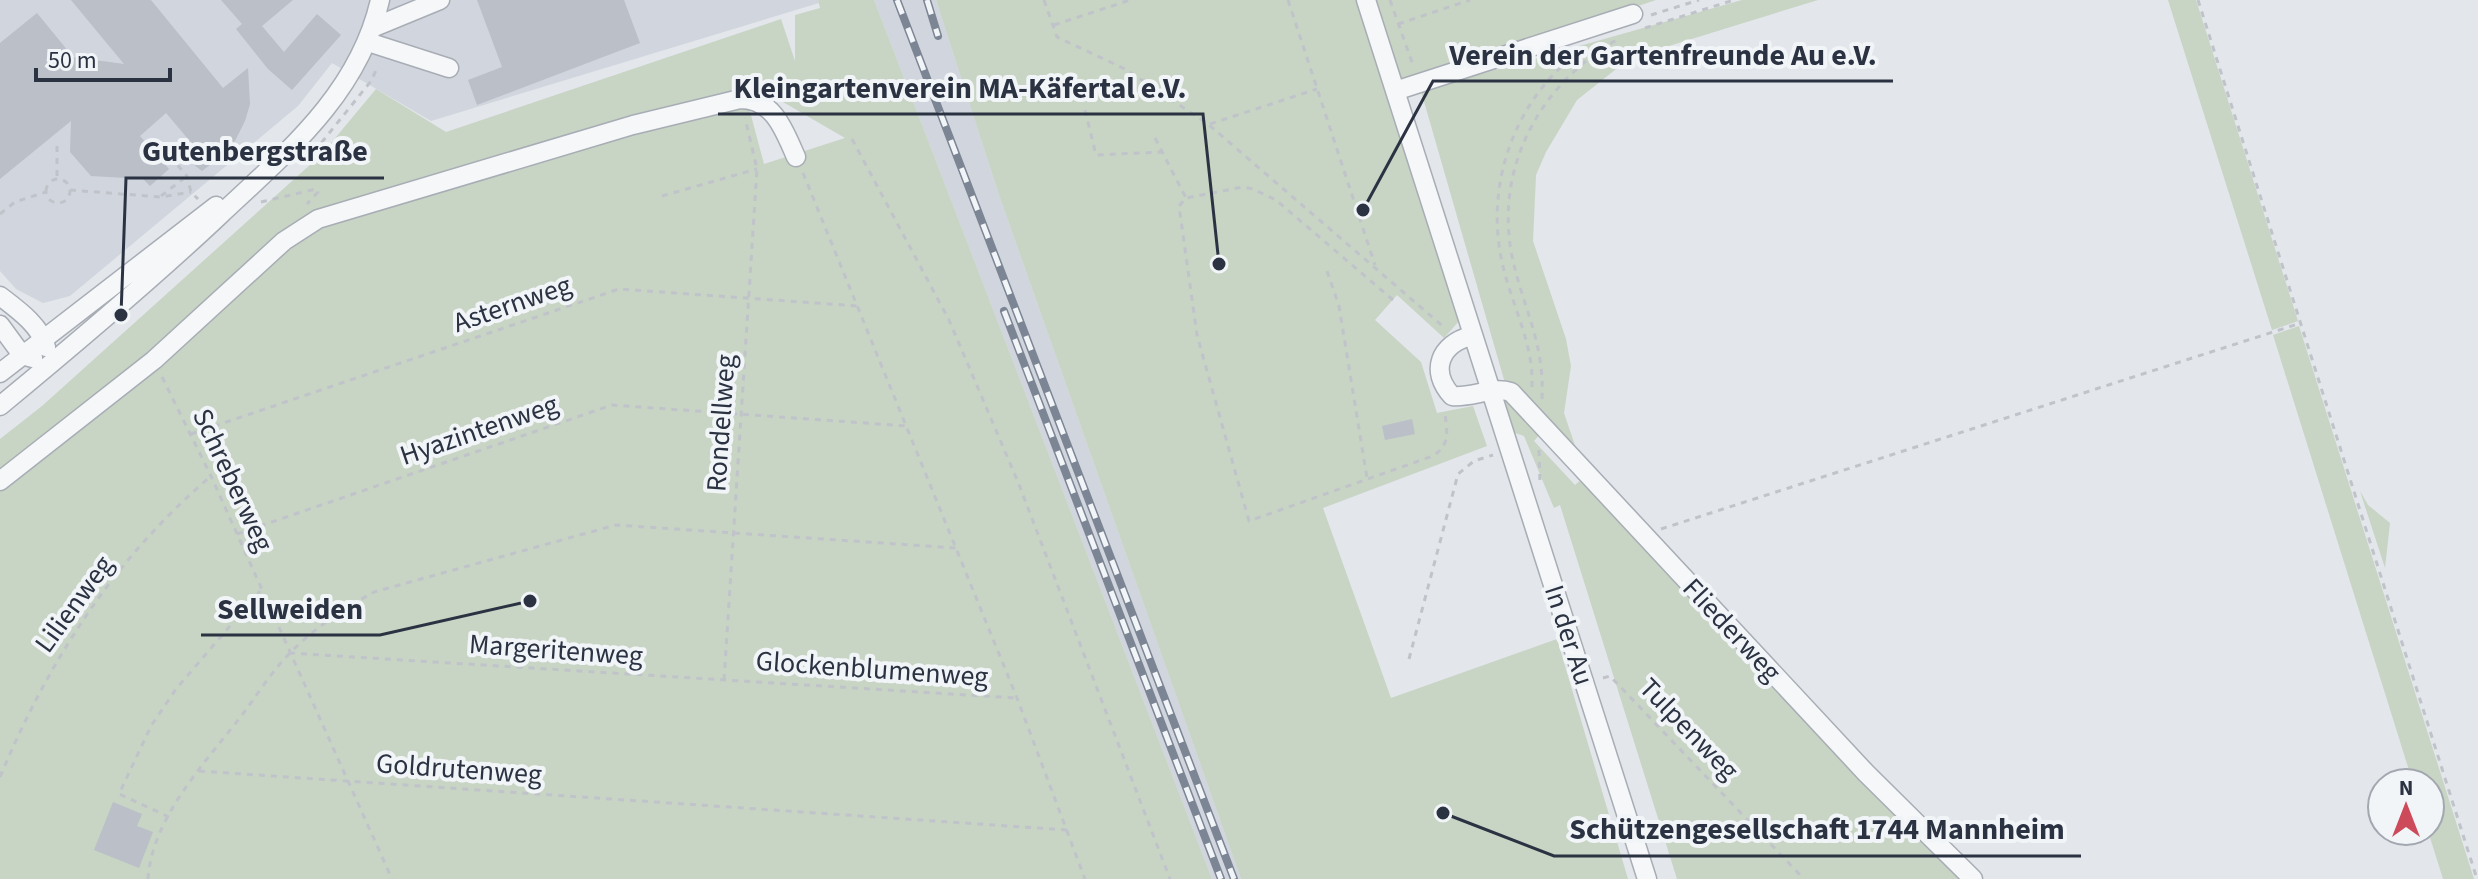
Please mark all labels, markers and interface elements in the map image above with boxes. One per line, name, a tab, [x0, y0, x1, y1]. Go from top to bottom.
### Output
callout: Verein der Gartenfreunde Au e.V.	[1433, 27, 1893, 81]
scale bar	[36, 32, 170, 82]
text: Verein der Gartenfreunde Au e.V.	[1448, 34, 1877, 77]
text: 50 m	[48, 43, 97, 78]
callout: Kleingartenverein MA-Käfertal e.V.	[718, 60, 1203, 114]
text: Kleingartenverein MA-Käfertal e.V.	[733, 67, 1187, 110]
callout: Gutenbergstraße	[126, 124, 384, 178]
text: Gutenbergstraße	[142, 130, 368, 173]
street label: Asternweg	[447, 265, 577, 343]
street label: Rondellweg	[696, 353, 746, 493]
street label: Hyazintenweg	[394, 384, 564, 476]
street label: Schreberweg	[182, 402, 284, 558]
street label: Lilienweg	[25, 547, 123, 661]
street label: Fliederweg	[1673, 569, 1791, 691]
street label: In der Au	[1534, 580, 1604, 690]
callout: Sellweiden	[201, 581, 380, 635]
text: Sellweiden	[217, 588, 363, 631]
street label: Margeritenweg	[468, 624, 644, 676]
street label: Glockenblumenweg	[754, 641, 990, 697]
street label: Tulpenweg	[1630, 669, 1748, 789]
street label: Goldrutenweg	[375, 743, 543, 795]
north arrow	[2366, 767, 2446, 847]
text: N	[2399, 772, 2413, 804]
callout: Schützengesellschaft 1744 Mannheim	[1554, 802, 2081, 856]
text: Schützengesellschaft 1744 Mannheim	[1569, 808, 2065, 851]

